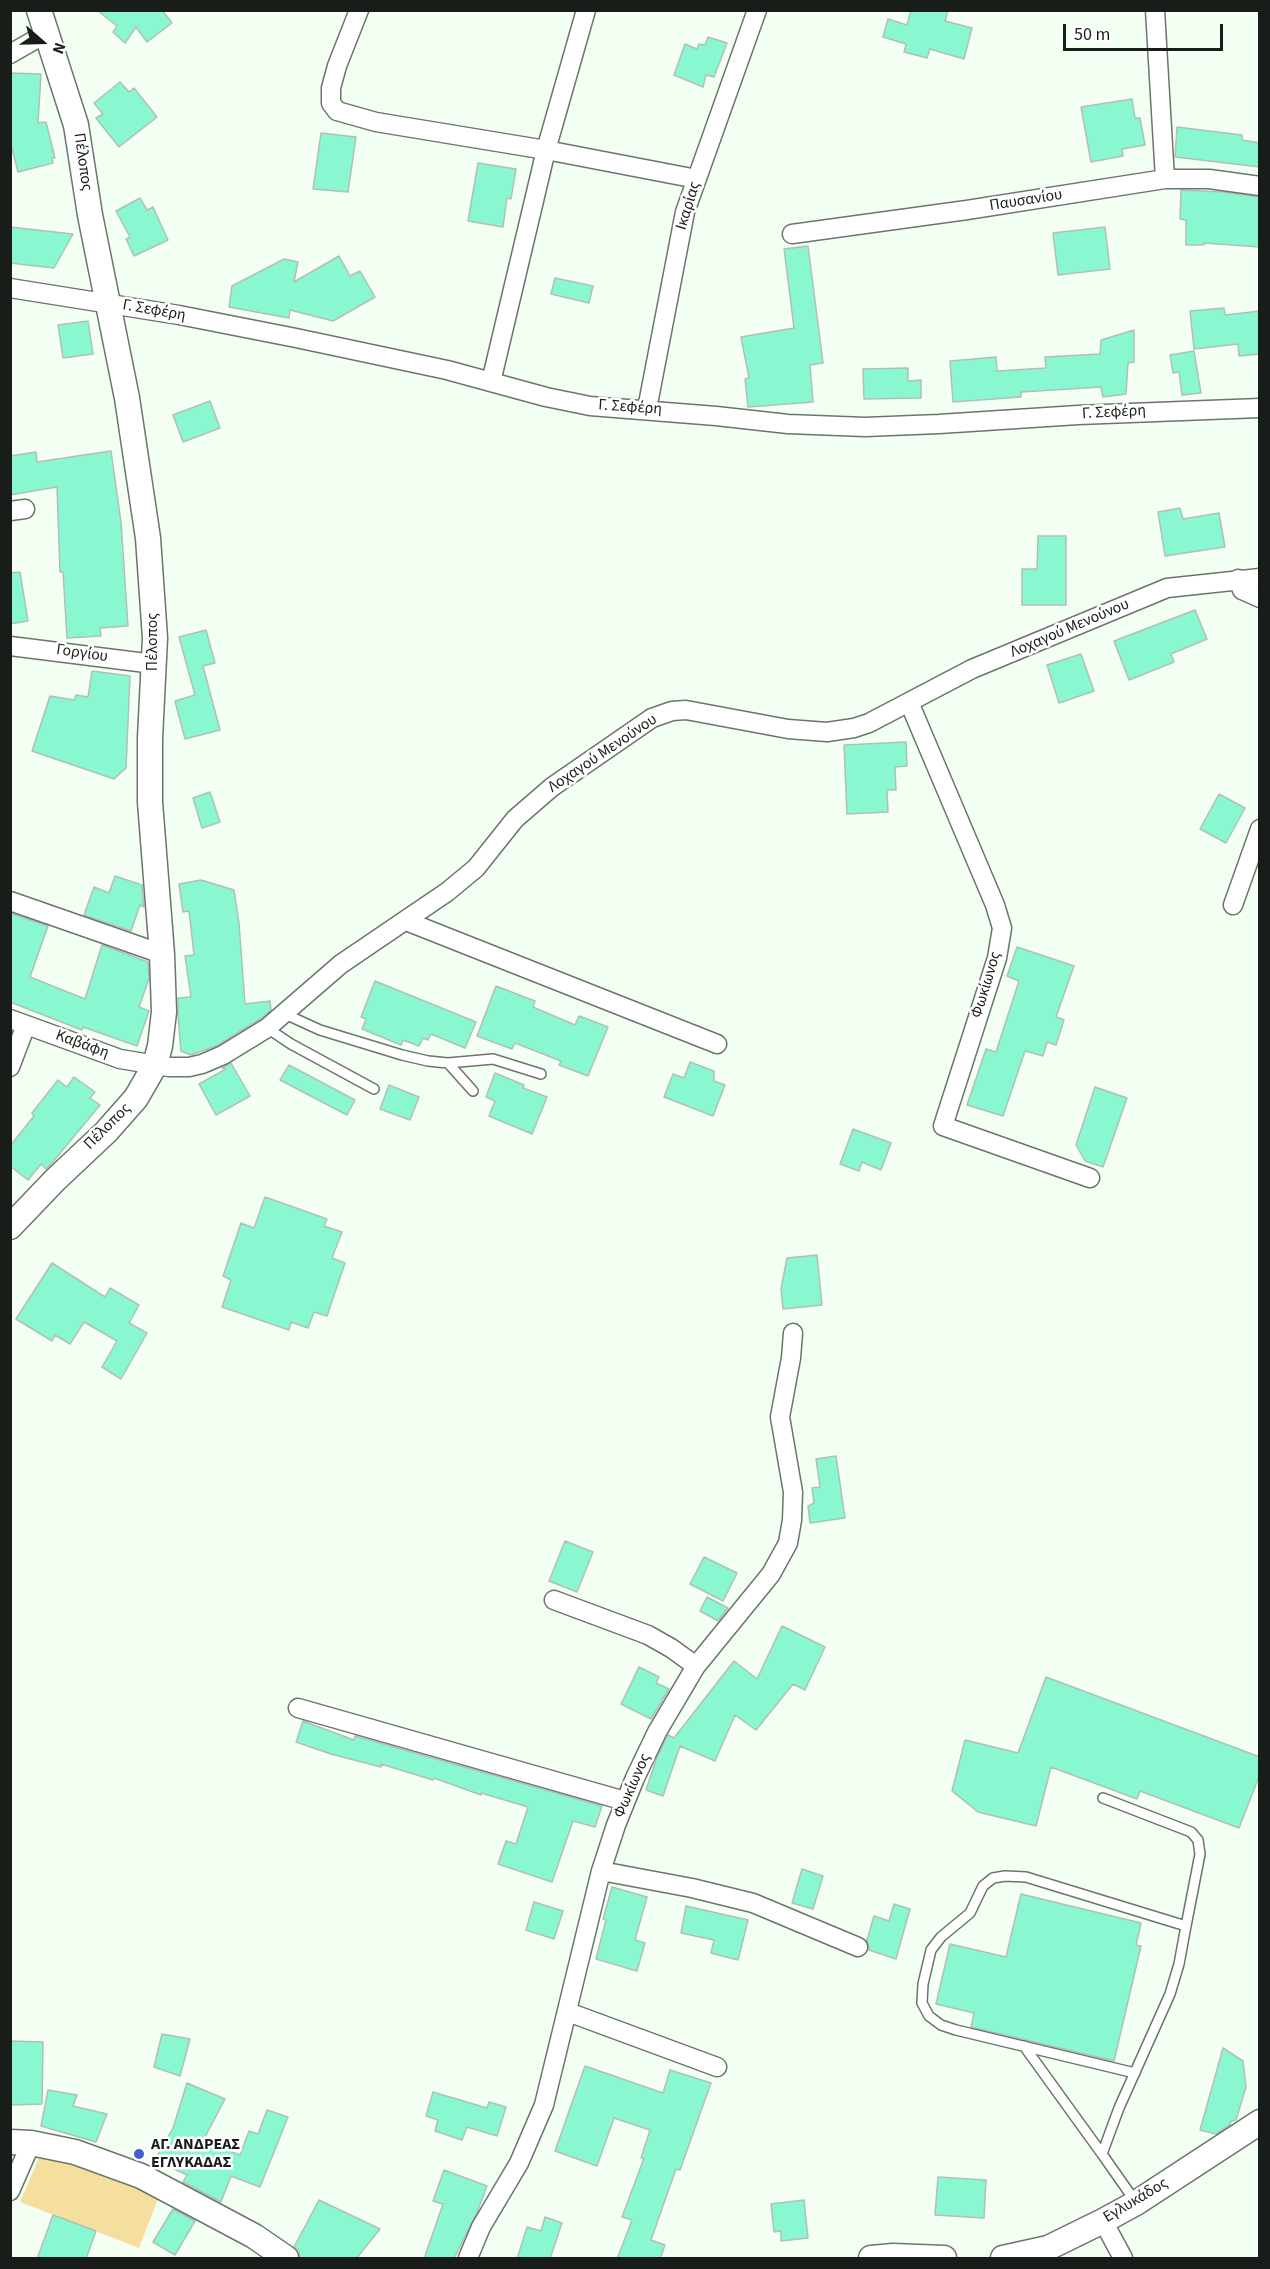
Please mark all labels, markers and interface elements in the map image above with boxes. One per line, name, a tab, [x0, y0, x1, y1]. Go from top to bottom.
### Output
north arrow	[12, 12, 72, 72]
scale bar	[1066, 12, 1226, 50]
text: 50 m	[1074, 22, 1110, 47]
text: N	[47, 39, 71, 57]
street label: Πέλοπος	[68, 132, 96, 192]
street label: Ικαρίας	[673, 180, 705, 232]
street label: Παυσανίου	[988, 186, 1064, 216]
street label: Γ. Σεφέρη	[121, 296, 187, 326]
street label: Γ. Σεφέρη	[597, 396, 663, 420]
street label: Γ. Σεφέρη	[1082, 402, 1146, 424]
street label: Λοχαγού Μενούνου	[1008, 595, 1132, 663]
street label: Πέλοπος	[143, 613, 163, 671]
street label: Γοργίου	[55, 641, 109, 667]
street label: Λοχαγού Μενούνου	[545, 710, 661, 798]
street label: Φωκίωνος	[968, 949, 1006, 1021]
street label: Καβάφη	[53, 1026, 111, 1064]
street label: Πέλοπος	[81, 1100, 135, 1154]
street label: Φωκίωνος	[610, 1751, 656, 1821]
place label: ΑΓ. ΑΝΔΡΕΑΣ ΕΓΛΥΚΑΔΑΣ	[151, 2135, 240, 2173]
marker: ΑΓ. ΑΝΔΡΕΑΣ ΕΓΛΥΚΑΔΑΣ	[132, 2147, 146, 2161]
street label: Εγλυκάδος	[1100, 2174, 1172, 2228]

